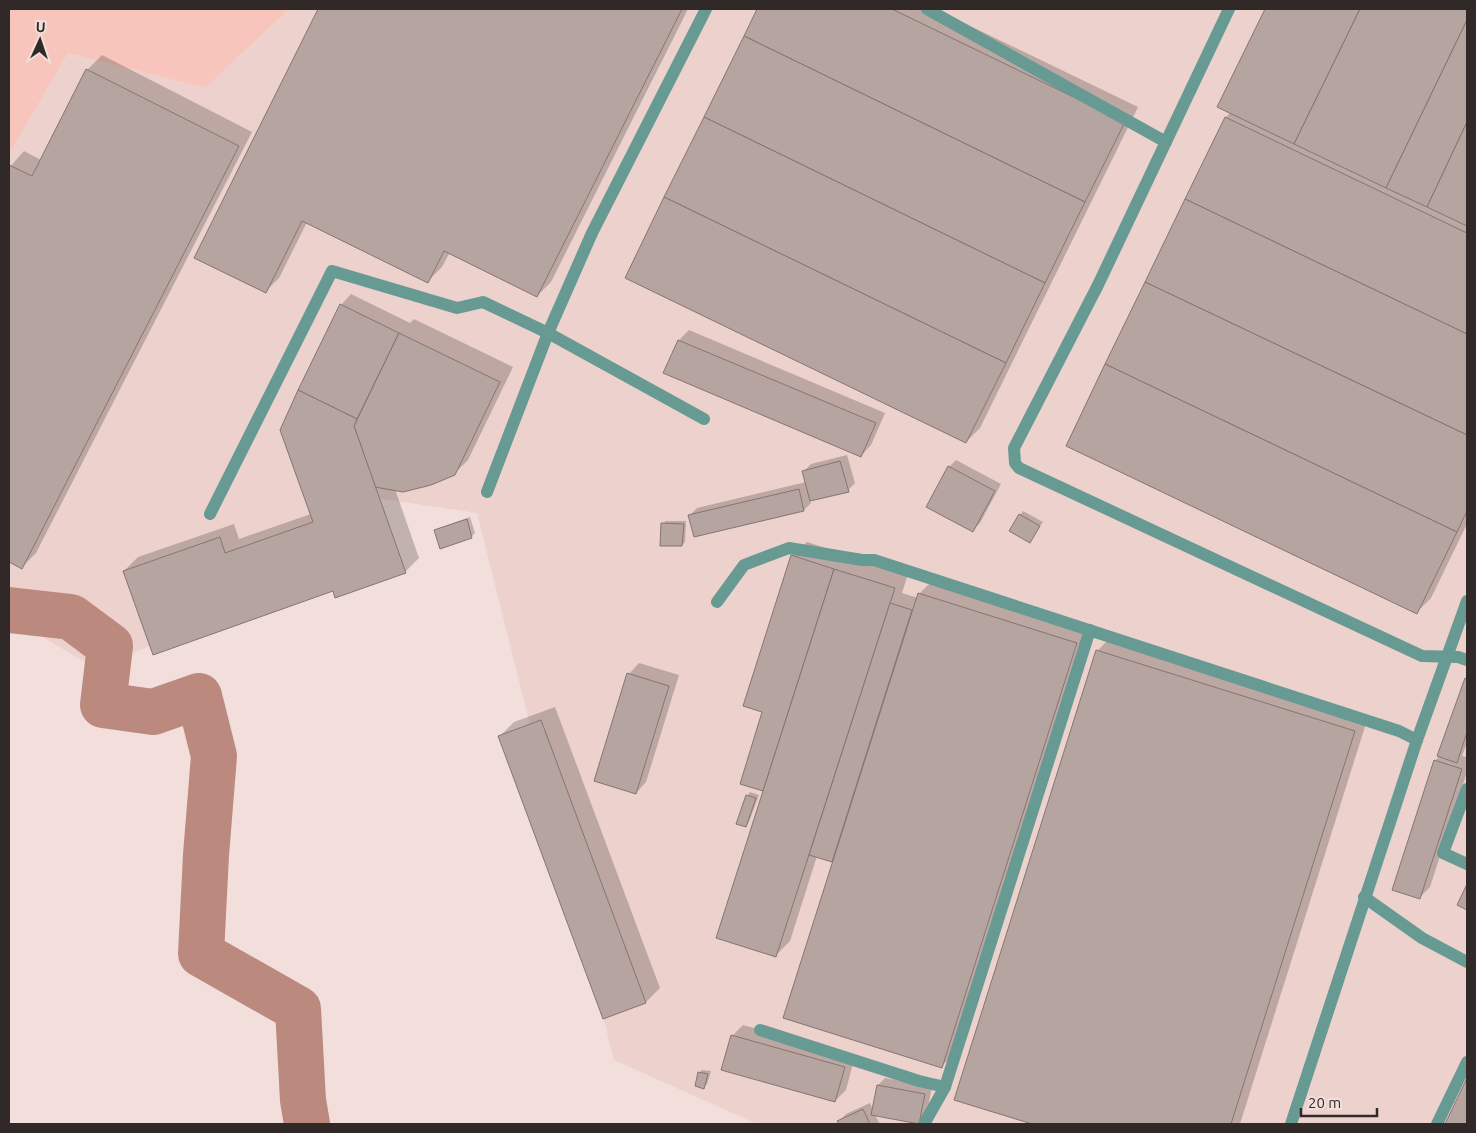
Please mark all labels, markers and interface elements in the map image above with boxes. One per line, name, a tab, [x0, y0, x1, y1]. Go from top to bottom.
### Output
north arrow	[15, 15, 65, 65]
text: U	[35, 19, 46, 35]
scale bar	[1301, 1086, 1377, 1118]
text: 20 m	[1308, 1094, 1341, 1111]

